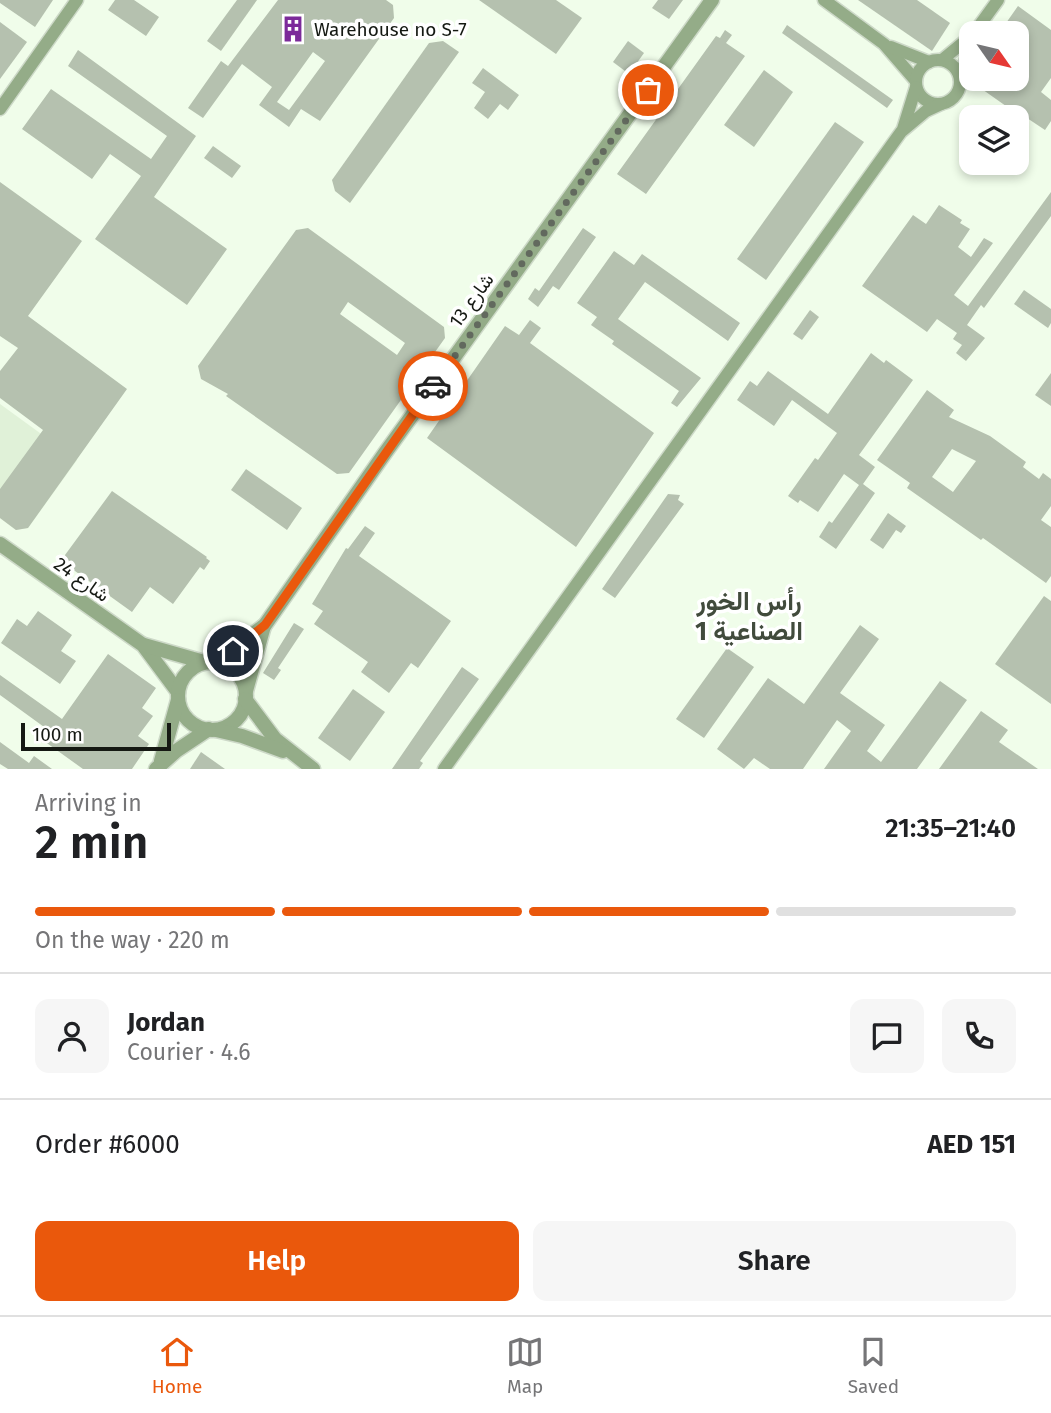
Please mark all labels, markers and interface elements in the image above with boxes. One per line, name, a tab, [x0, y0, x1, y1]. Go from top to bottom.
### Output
building icon: Warehouse no S-7	[278, 14, 308, 44]
place label: Warehouse no S-7	[314, 18, 467, 41]
north arrow	[959, 21, 1029, 91]
map controls	[959, 21, 1029, 175]
pin	[618, 60, 678, 120]
icon: bag	[629, 71, 667, 109]
button: layers	[959, 105, 1029, 175]
street label: شارع 13	[444, 269, 499, 332]
courier	[398, 351, 468, 421]
icon: car	[414, 367, 452, 405]
street label: شارع 24	[49, 552, 114, 608]
district label: رأس الخور الصناعية 1	[695, 586, 803, 647]
pin	[203, 621, 263, 681]
icon: home	[214, 632, 252, 670]
scale bar	[21, 720, 172, 752]
text: 100 m	[32, 723, 83, 746]
text: Arriving in	[35, 789, 142, 817]
text: 21:35–21:40	[885, 813, 1016, 844]
text: 2 min	[35, 815, 148, 870]
text: On the way · 220 m	[35, 926, 230, 954]
button: person	[35, 999, 109, 1073]
button: chat	[850, 999, 924, 1073]
button: phone	[942, 999, 1016, 1073]
text: Jordan	[127, 1007, 205, 1038]
text: Courier · 4.6	[127, 1038, 251, 1066]
text: Order #6000	[35, 1129, 180, 1160]
text: AED 151	[927, 1129, 1016, 1160]
button: Help	[35, 1221, 519, 1301]
button: Share	[533, 1221, 1016, 1301]
tab: Home	[152, 1333, 202, 1398]
tab: Map	[506, 1333, 544, 1398]
tab: Saved	[848, 1333, 899, 1398]

